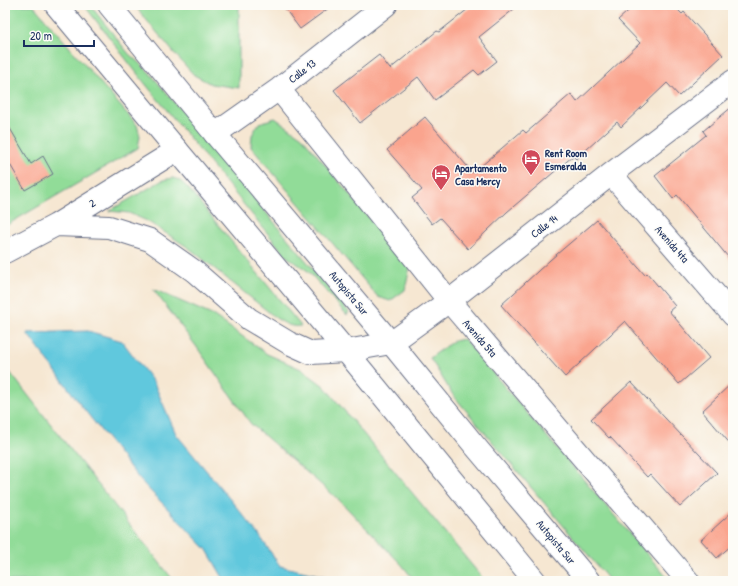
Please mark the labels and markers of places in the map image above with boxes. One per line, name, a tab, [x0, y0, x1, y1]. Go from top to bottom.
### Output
place label: Rent Room Esmeralda	[545, 146, 588, 173]
hotel icon: Rent Room Esmeralda	[520, 148, 542, 176]
place label: Apartamento Casa Mercy	[455, 161, 507, 189]
hotel icon: Apartamento Casa Mercy	[430, 163, 452, 191]

